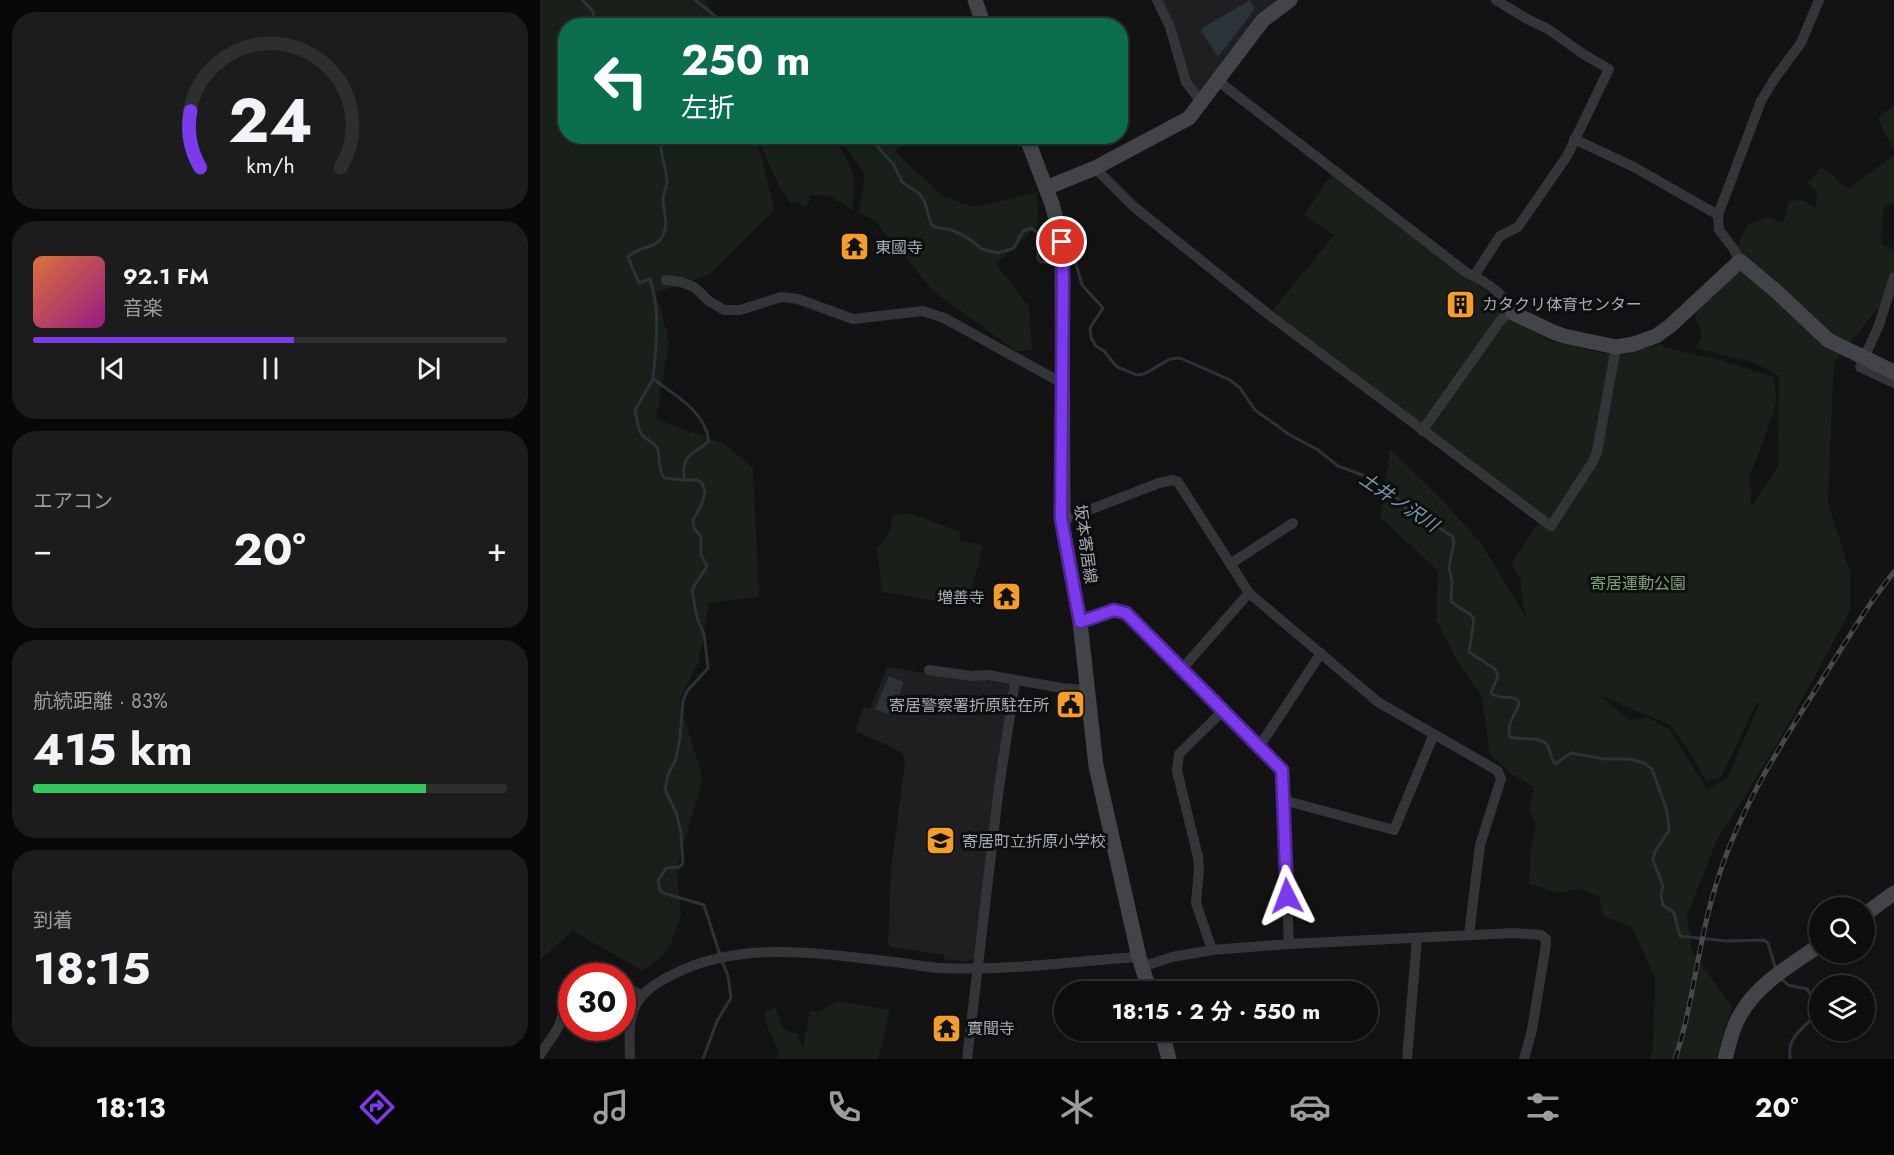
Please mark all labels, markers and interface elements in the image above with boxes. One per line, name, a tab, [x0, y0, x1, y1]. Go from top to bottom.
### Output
text: 250 m	[681, 30, 811, 91]
icon: left	[582, 42, 660, 120]
text: 24	[228, 75, 312, 165]
text: 左折	[681, 88, 735, 127]
text: km/h	[246, 150, 294, 181]
pin	[1036, 216, 1087, 267]
icon: arrive	[1045, 225, 1078, 258]
temple icon: 東國寺	[838, 231, 870, 263]
place label: 東國寺	[875, 236, 923, 259]
text: 92.1 FM	[123, 260, 209, 292]
building icon: カタクリ体育センター	[1445, 288, 1477, 320]
place label: カタクリ体育センター	[1482, 293, 1642, 316]
text: 音楽	[123, 294, 163, 323]
icon: previous	[96, 352, 129, 385]
icon: pause	[254, 352, 287, 385]
icon: next	[412, 352, 445, 385]
water label: 土井ノ沢川	[1354, 466, 1445, 539]
text: エアコン	[33, 487, 113, 516]
street label: 坂本寄居線	[1069, 503, 1102, 585]
text: 20°	[233, 517, 306, 582]
text: −	[33, 526, 52, 573]
text: +	[487, 526, 507, 573]
park label: 寄居運動公園	[1590, 572, 1686, 595]
temple icon: 増善寺	[990, 581, 1022, 613]
place label: 増善寺	[937, 586, 985, 609]
text: 航続距離 · 83%	[33, 687, 168, 716]
public building icon: 寄居警察署折原駐在所	[1054, 689, 1086, 721]
place label: 寄居警察署折原駐在所	[889, 694, 1049, 717]
text: 415 km	[33, 717, 193, 782]
school or university icon: 寄居町立折原小学校	[925, 825, 957, 857]
place label: 寄居町立折原小学校	[962, 830, 1106, 853]
position arrow	[1255, 864, 1319, 928]
map controls	[1809, 897, 1875, 1041]
button: search	[1809, 897, 1875, 963]
text: 到着	[33, 906, 73, 935]
text: 18:15	[33, 936, 151, 1001]
speed limit sign: 30	[558, 963, 636, 1041]
button: layers	[1809, 975, 1875, 1041]
text: 18:15 · 2 分 · 550 m	[1112, 995, 1320, 1027]
temple icon: 實聞寺	[930, 1012, 962, 1044]
place label: 實聞寺	[967, 1017, 1015, 1040]
icon: directions	[356, 1086, 398, 1128]
icon: music	[590, 1086, 632, 1128]
icon: phone	[823, 1086, 865, 1128]
icon: climate	[1056, 1086, 1098, 1128]
icon: car	[1289, 1086, 1331, 1128]
icon: filters	[1522, 1086, 1564, 1128]
text: 18:13	[96, 1088, 165, 1127]
text: 20°	[1755, 1088, 1798, 1127]

